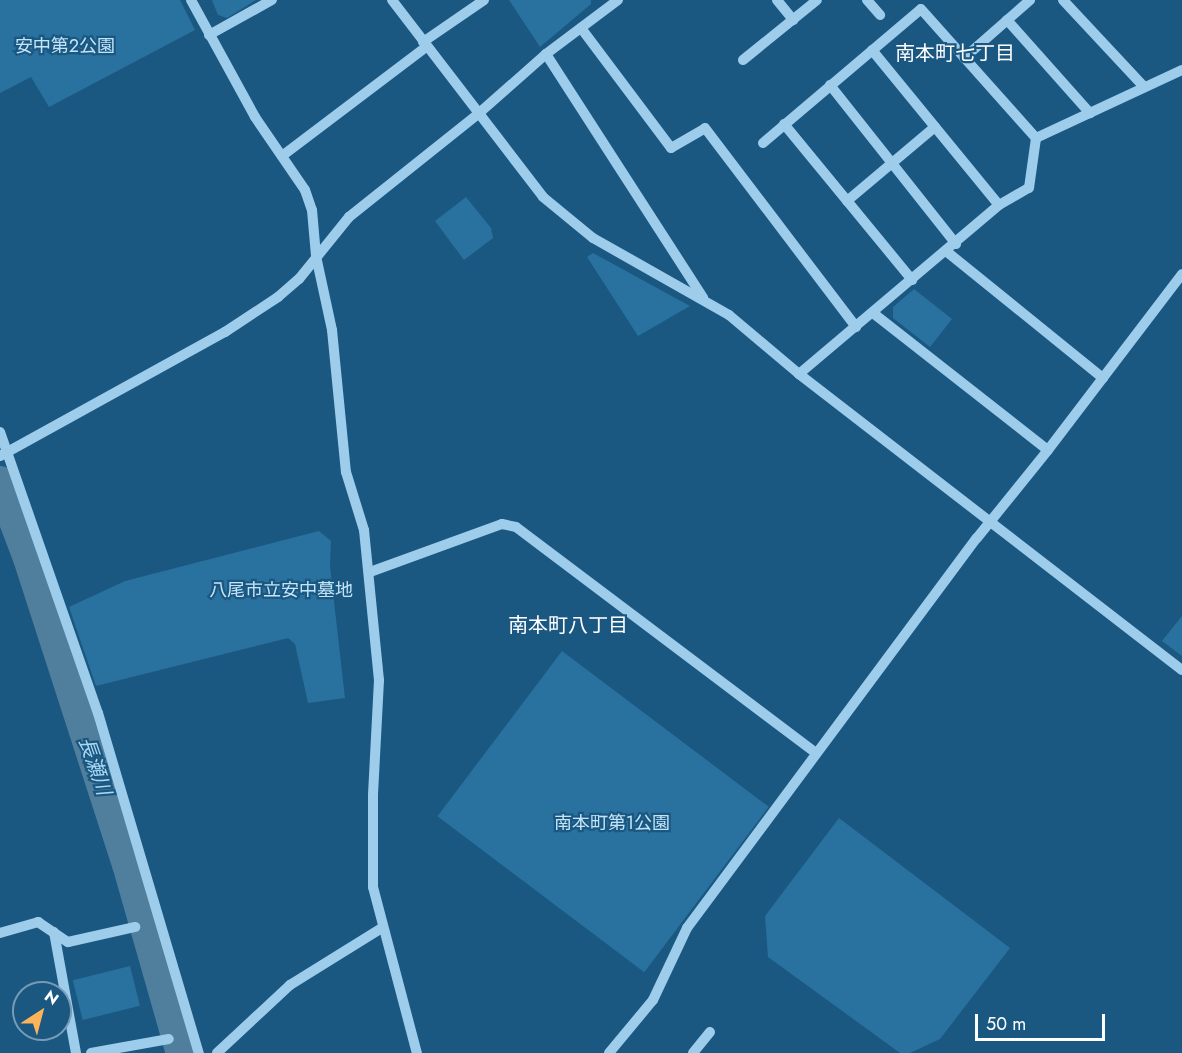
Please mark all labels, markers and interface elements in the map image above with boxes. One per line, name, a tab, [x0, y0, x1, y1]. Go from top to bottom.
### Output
park label: 安中第2公園	[15, 35, 115, 57]
district label: 南本町七丁目	[895, 41, 1015, 65]
park label: 八尾市立安中墓地	[209, 579, 353, 601]
district label: 南本町八丁目	[508, 613, 628, 637]
water label: 長瀬川	[74, 734, 116, 798]
park label: 南本町第1公園	[554, 812, 670, 834]
north arrow	[12, 981, 72, 1041]
text: N	[40, 985, 64, 1011]
scale bar	[978, 1002, 1108, 1040]
text: 50 m	[986, 1011, 1026, 1037]

